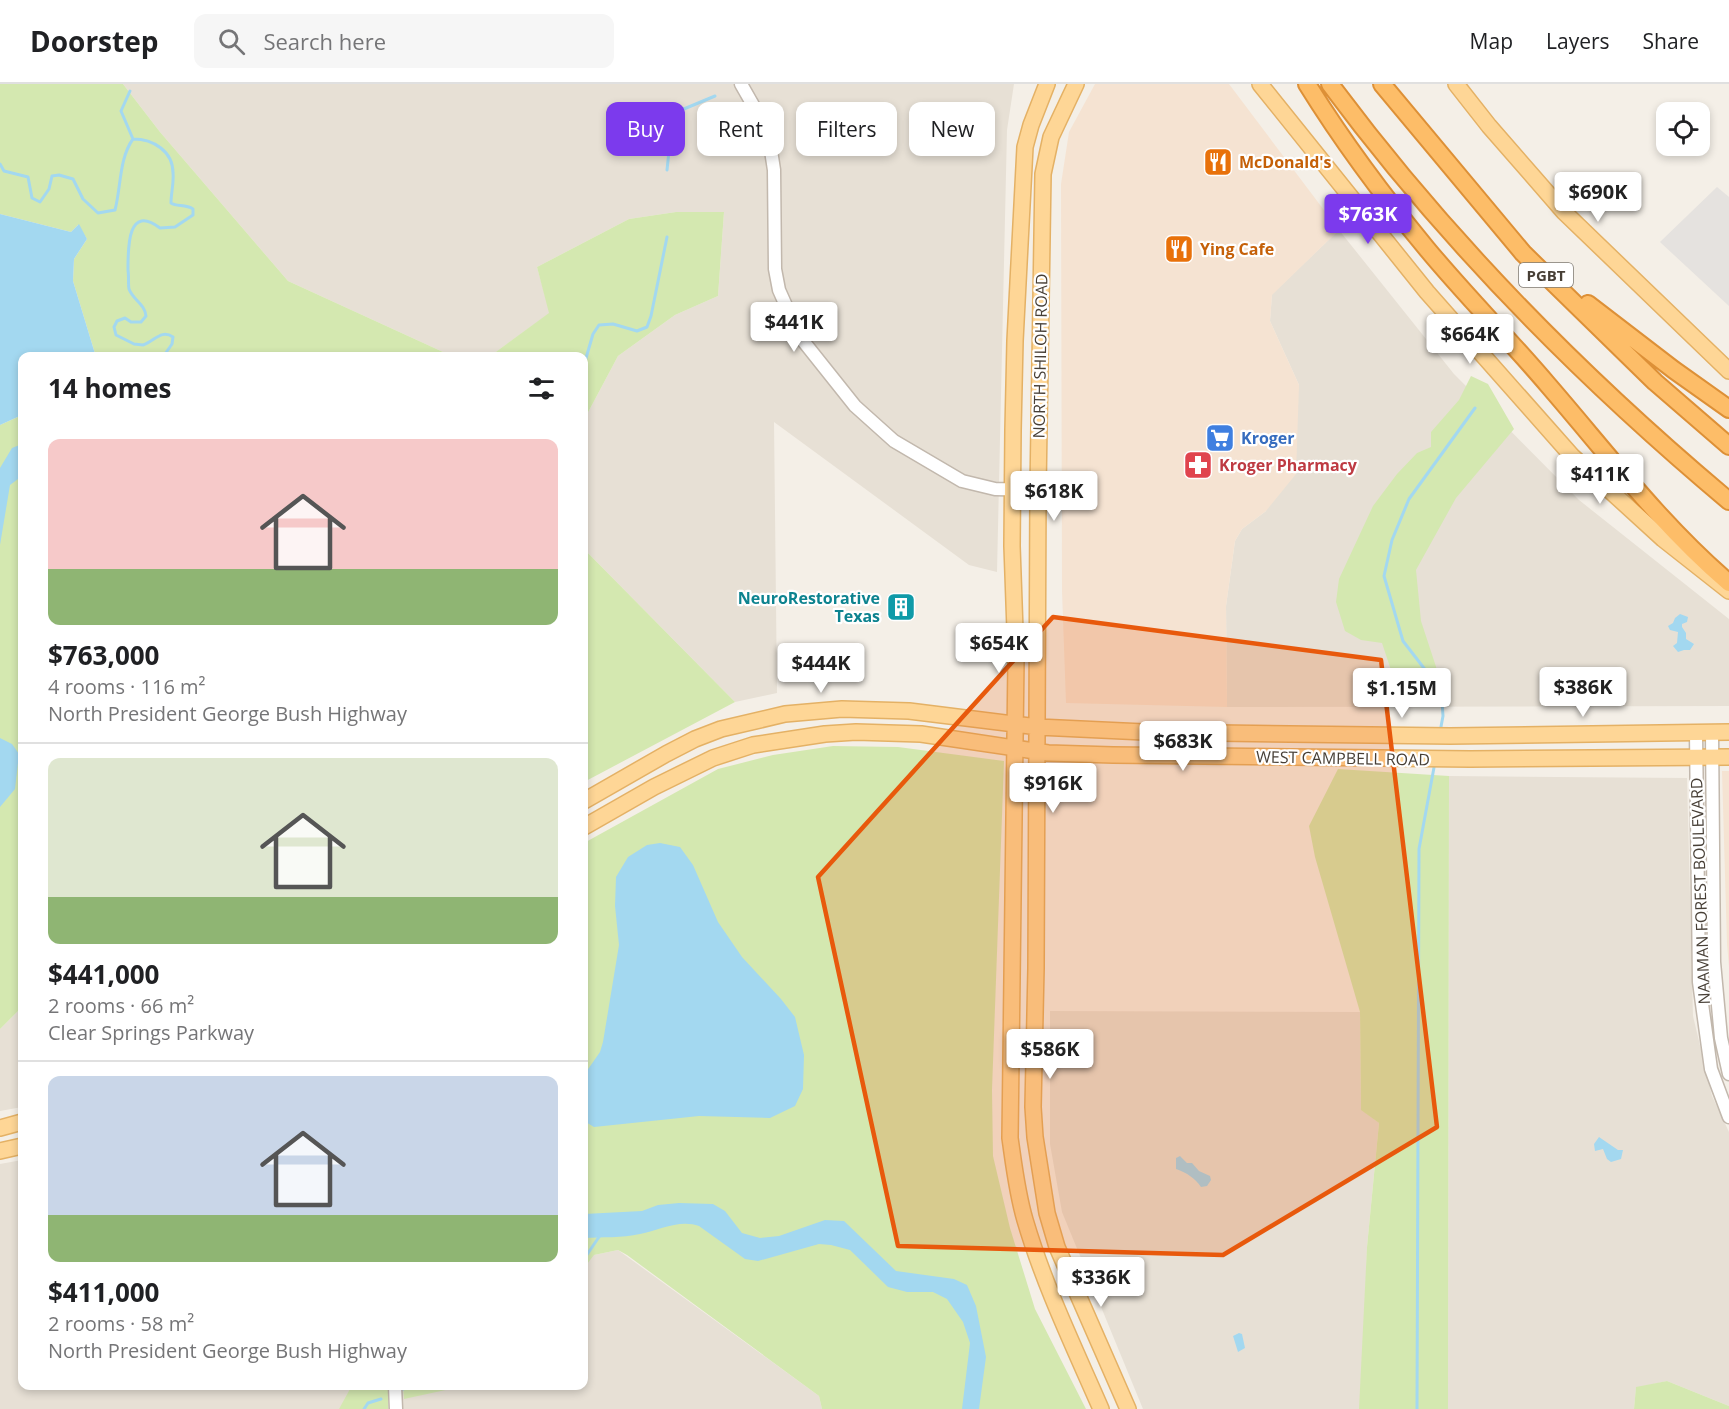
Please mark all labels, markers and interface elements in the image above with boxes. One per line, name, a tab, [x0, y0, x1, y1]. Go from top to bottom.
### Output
search box	[194, 14, 614, 68]
text: Doorstep	[30, 22, 158, 60]
icon: search	[215, 25, 248, 58]
text: Search here	[263, 26, 386, 56]
text: Map	[1470, 27, 1513, 55]
text: Layers	[1546, 27, 1610, 55]
text: Share	[1643, 27, 1699, 55]
chip: Buy	[606, 102, 685, 156]
chip: Rent	[697, 102, 784, 156]
chip: Filters	[796, 102, 897, 156]
chip: New	[909, 102, 995, 156]
map controls	[1656, 102, 1710, 156]
button: locate	[1656, 102, 1710, 156]
restaurant icon: McDonald's	[1202, 146, 1234, 178]
place label: McDonald's	[1239, 151, 1332, 173]
pin: $690K	[1556, 172, 1640, 223]
text: $690K	[1568, 178, 1628, 205]
pin: $763K	[1326, 194, 1410, 245]
text: $763K	[1338, 200, 1398, 227]
restaurant icon: Ying Cafe	[1163, 233, 1195, 265]
place label: Ying Cafe	[1200, 238, 1274, 260]
road number: PGBT	[1519, 263, 1573, 287]
street label: NORTH SHILOH ROAD	[1028, 273, 1052, 439]
pin: $441K	[752, 302, 836, 353]
text: $441K	[764, 308, 824, 335]
pin: $664K	[1428, 314, 1512, 365]
text: $664K	[1440, 320, 1500, 347]
text: 14 homes	[48, 370, 172, 406]
icon: filters	[525, 372, 558, 405]
supermarket icon: Kroger	[1204, 422, 1236, 454]
place label: Kroger	[1241, 427, 1295, 449]
pharmacy icon: Kroger Pharmacy	[1182, 449, 1214, 481]
place label: Kroger Pharmacy	[1219, 454, 1358, 476]
pin: $411K	[1558, 454, 1642, 505]
text: $411K	[1570, 460, 1630, 487]
pin: $618K	[1012, 471, 1096, 522]
text: $618K	[1024, 477, 1084, 504]
icon: home	[249, 478, 357, 586]
place label: NeuroRestorative Texas	[738, 587, 880, 627]
building icon: NeuroRestorative Texas	[885, 591, 917, 623]
pin: $654K	[957, 623, 1041, 674]
text: $654K	[969, 629, 1029, 656]
text: $763,000	[48, 637, 159, 673]
pin: $444K	[779, 643, 863, 694]
text: $444K	[791, 649, 851, 676]
pin: $386K	[1541, 667, 1625, 718]
pin: $1.15M	[1353, 668, 1451, 719]
text: 4 rooms · 116 m²	[48, 673, 206, 700]
text: $386K	[1553, 673, 1613, 700]
text: $1.15M	[1367, 674, 1437, 701]
text: North President George Bush Highway	[48, 700, 407, 727]
pin: $683K	[1141, 721, 1225, 772]
text: $683K	[1153, 727, 1213, 754]
street label: WEST CAMPBELL ROAD	[1256, 745, 1430, 771]
pin: $916K	[1011, 763, 1095, 814]
text: $916K	[1023, 769, 1083, 796]
street label: NAAMAN FOREST BOULEVARD	[1685, 777, 1715, 1005]
icon: home	[249, 797, 357, 905]
text: $441,000	[48, 956, 159, 992]
text: 2 rooms · 66 m²	[48, 992, 194, 1019]
text: Clear Springs Parkway	[48, 1019, 254, 1046]
pin: $586K	[1008, 1029, 1092, 1080]
text: $586K	[1020, 1035, 1080, 1062]
icon: home	[249, 1115, 357, 1223]
pin: $336K	[1059, 1257, 1143, 1308]
text: $336K	[1071, 1263, 1131, 1290]
text: $411,000	[48, 1274, 159, 1310]
text: 2 rooms · 58 m²	[48, 1310, 194, 1337]
text: North President George Bush Highway	[48, 1337, 407, 1364]

